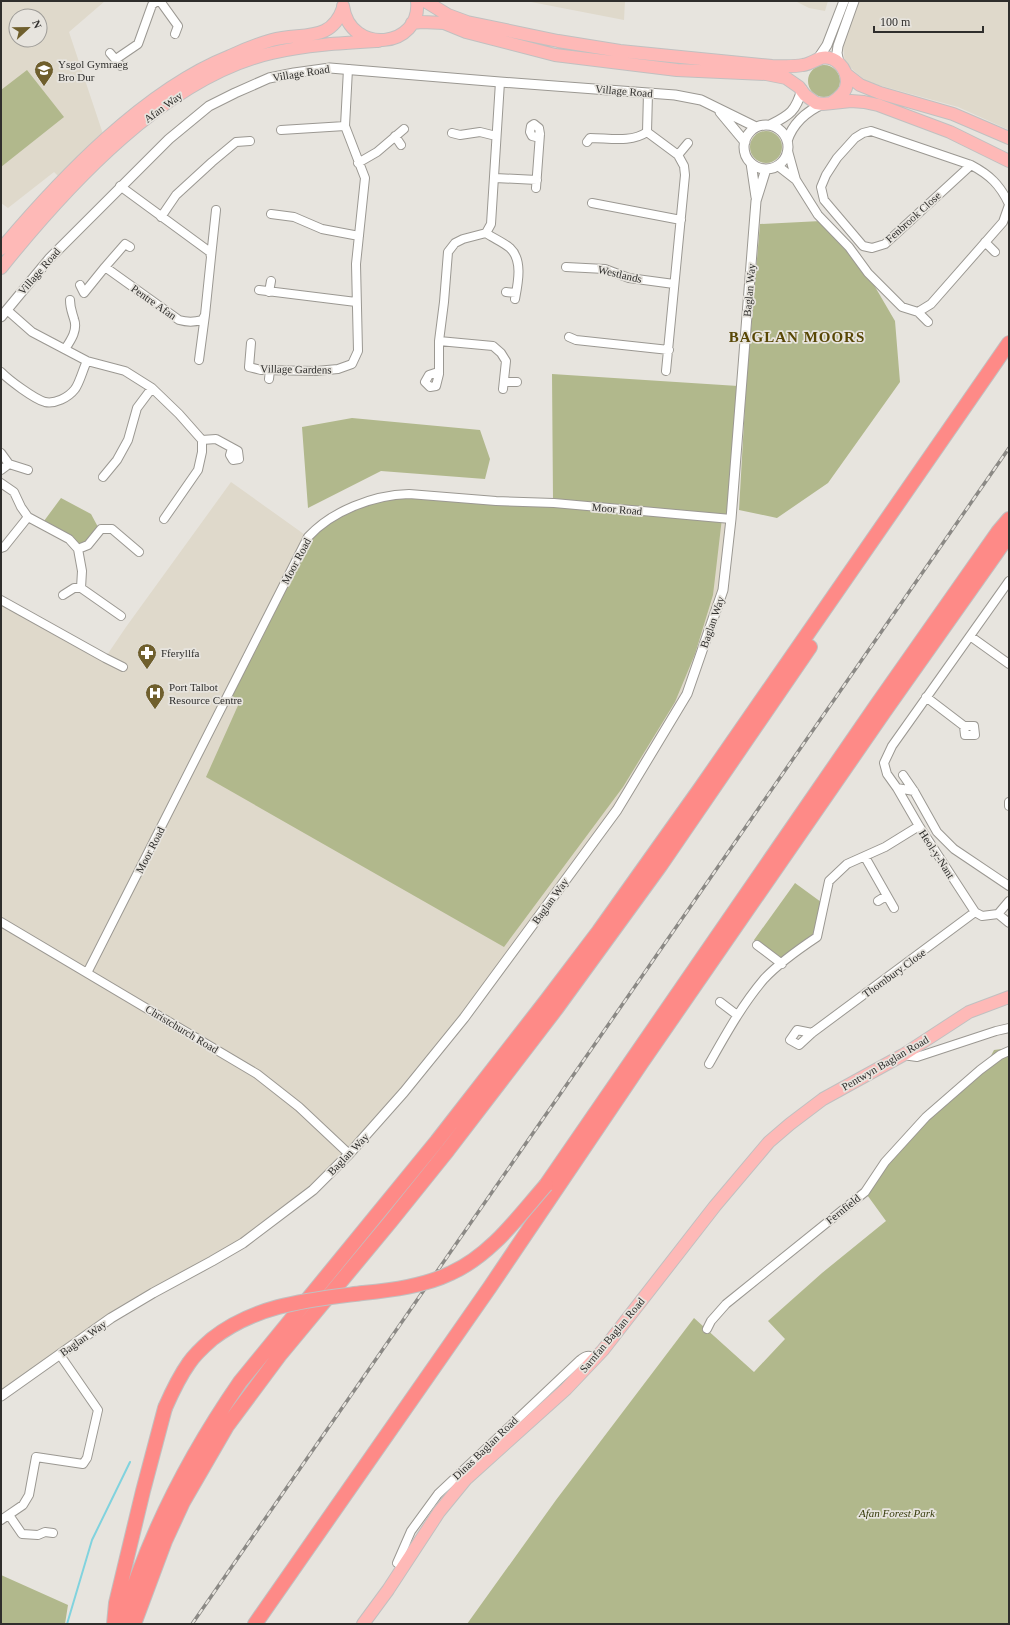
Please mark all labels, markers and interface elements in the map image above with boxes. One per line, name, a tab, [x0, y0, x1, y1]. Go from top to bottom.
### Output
north arrow	[8, 8, 48, 48]
scale bar	[874, 8, 983, 34]
text: 100 m	[880, 15, 911, 29]
text: N	[30, 18, 44, 30]
place label: Ysgol Gymraeg Bro Dur	[58, 58, 128, 83]
school or university icon: Ysgol Gymraeg Bro Dur	[33, 59, 55, 87]
street label: Village Road	[272, 62, 331, 83]
street label: Village Road	[595, 83, 654, 100]
street label: Afan Way	[141, 89, 185, 125]
street label: Fenbrook Close	[883, 189, 943, 245]
street label: Village Road	[16, 245, 63, 297]
street label: Baglan Way	[741, 262, 757, 317]
street label: Westlands	[597, 263, 643, 285]
street label: Pentre Afan	[129, 282, 179, 322]
district label: BAGLAN MOORS	[729, 329, 865, 345]
street label: Village Gardens	[260, 362, 332, 376]
street label: Moor Road	[591, 501, 643, 517]
street label: Moor Road	[279, 535, 313, 586]
street label: Baglan Way	[698, 594, 727, 649]
pharmacy icon: Fferyllfa	[136, 642, 158, 670]
place label: Fferyllfa	[161, 647, 200, 659]
place label: Port Talbot Resource Centre	[169, 681, 242, 706]
hospital icon: Port Talbot Resource Centre	[144, 682, 166, 710]
street label: Moor Road	[133, 824, 167, 875]
street label: Heol-y-Nant	[917, 827, 957, 881]
street label: Baglan Way	[529, 875, 571, 926]
street label: Thornbury Close	[860, 946, 928, 1000]
street label: Christchurch Road	[143, 1003, 221, 1056]
street label: Pentwyn Baglan Road	[839, 1033, 931, 1093]
street label: Baglan Way	[325, 1130, 371, 1177]
street label: Fernfield	[824, 1191, 863, 1226]
street label: Sarnfan Baglan Road	[577, 1295, 647, 1375]
street label: Baglan Way	[58, 1317, 109, 1358]
street label: Dinas Baglan Road	[450, 1414, 520, 1482]
park label: Afan Forest Park	[858, 1507, 936, 1519]

